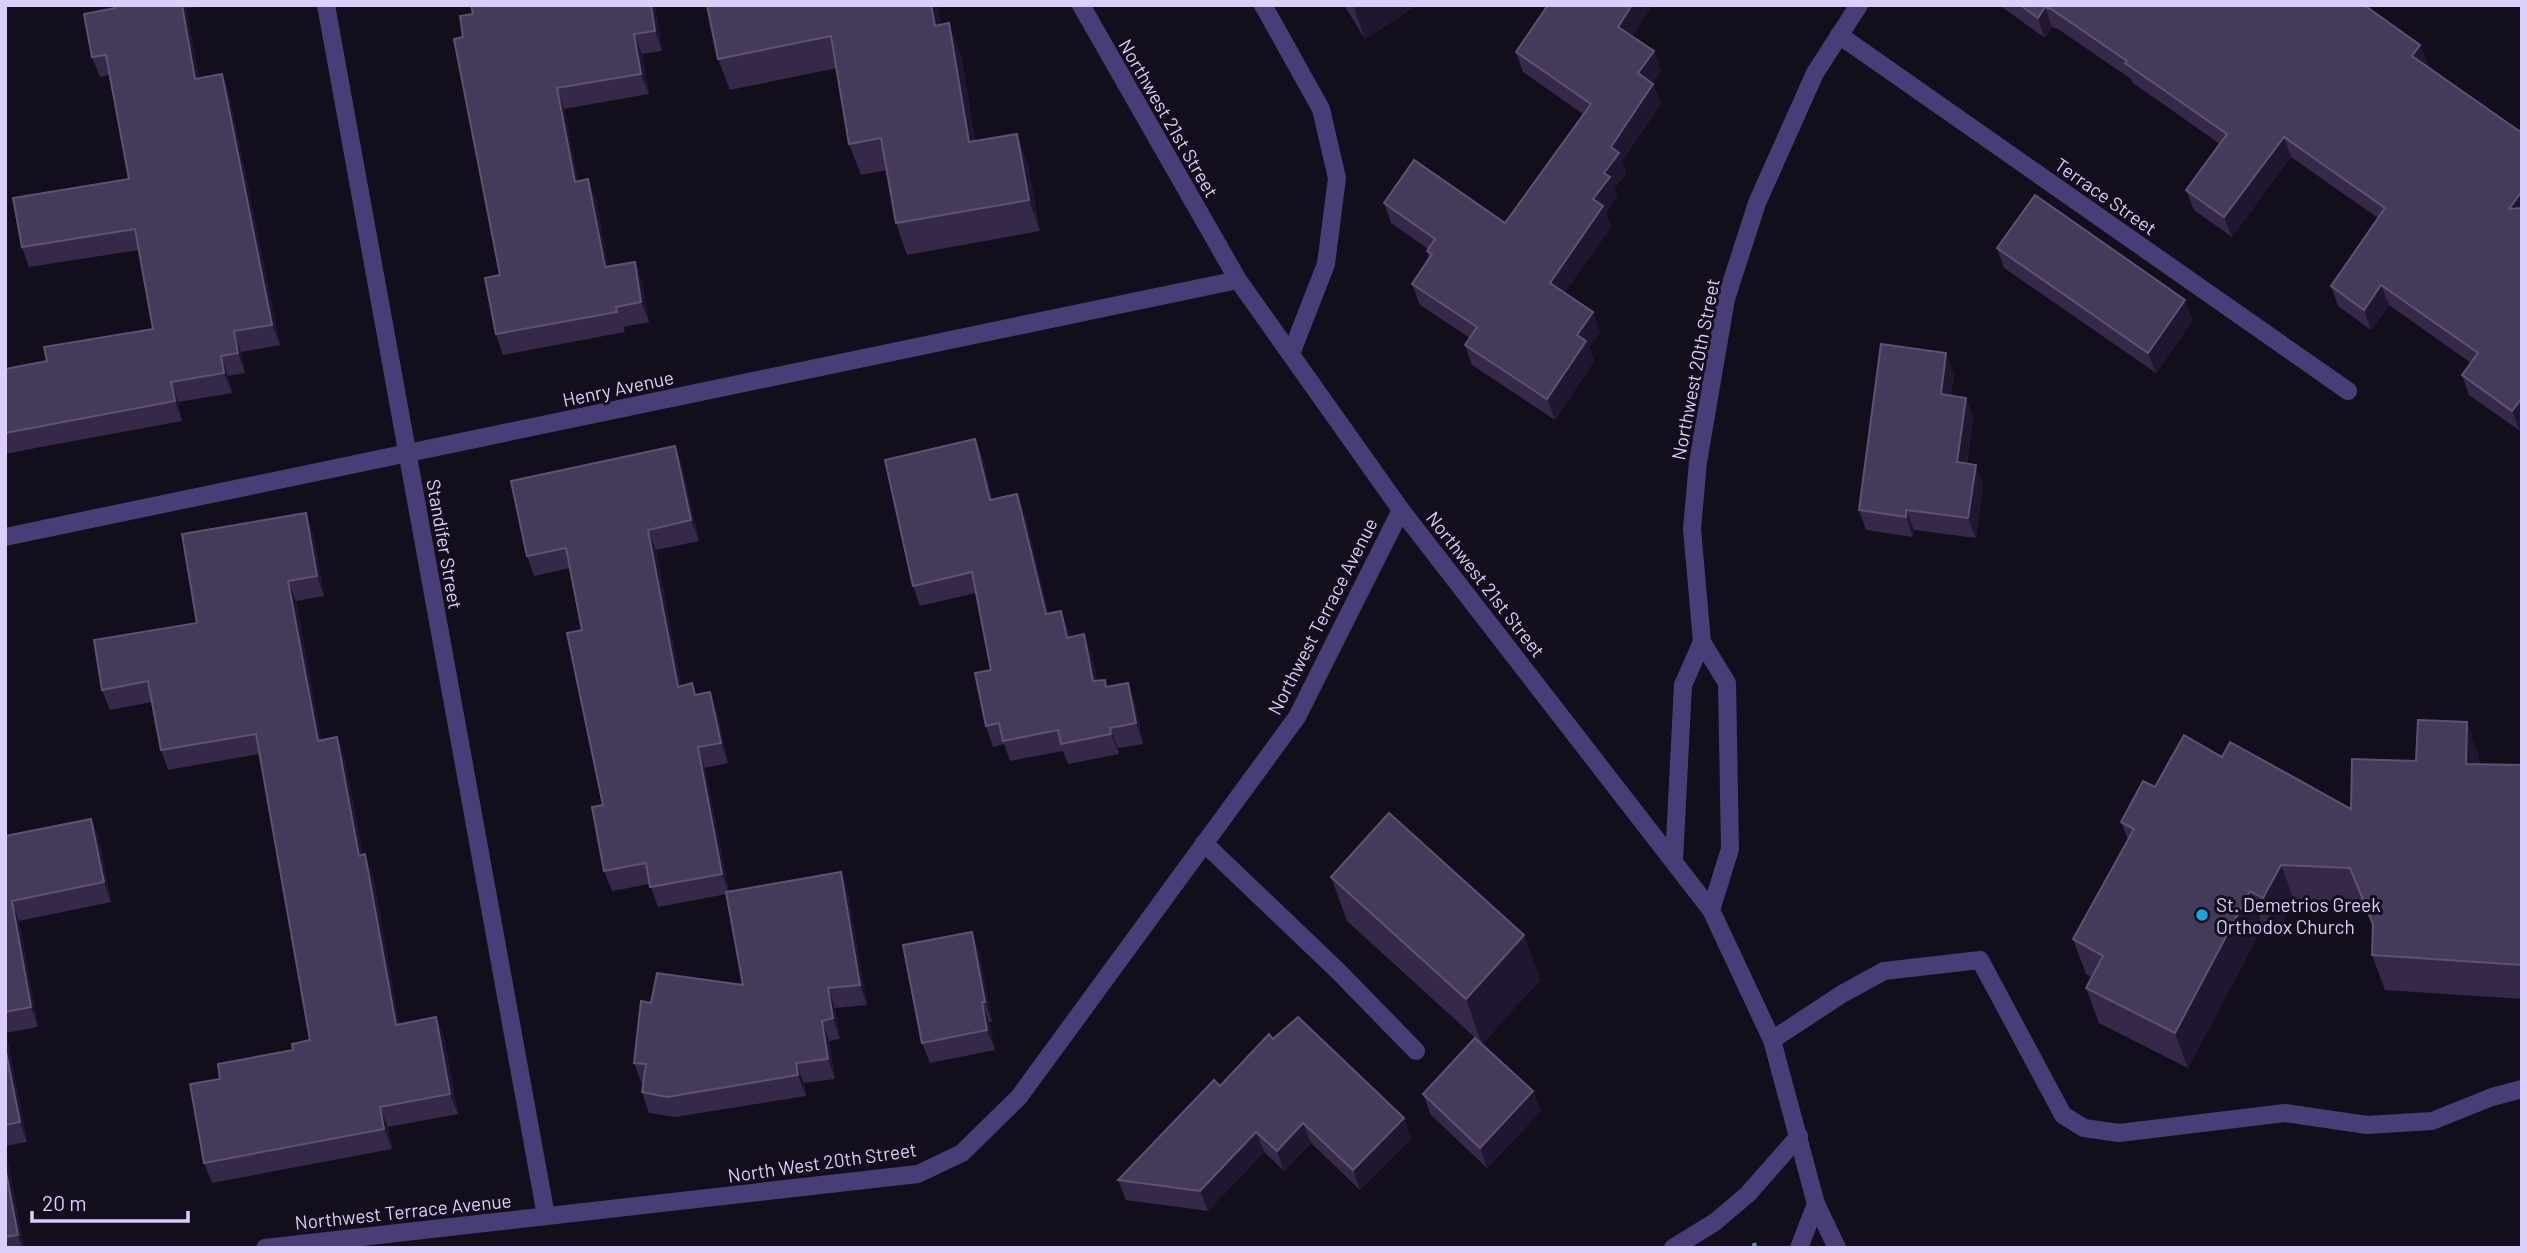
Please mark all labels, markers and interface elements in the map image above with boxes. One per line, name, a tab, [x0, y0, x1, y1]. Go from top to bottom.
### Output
street label: Northwest 21st Street	[1114, 35, 1224, 201]
street label: Terrace Street	[2051, 153, 2161, 239]
street label: Northwest 20th Street	[1666, 276, 1724, 462]
street label: Henry Avenue	[560, 365, 676, 411]
street label: Standifer Street	[422, 477, 468, 611]
street label: Northwest 21st Street	[1422, 506, 1550, 662]
street label: Northwest Terrace Avenue	[1262, 514, 1382, 718]
place label: St. Demetrios Greek Orthodox Church	[2216, 893, 2381, 938]
marker: St. Demetrios Greek Orthodox Church	[2194, 907, 2210, 923]
street label: North West 20th Street	[726, 1137, 918, 1187]
scale bar	[32, 1180, 187, 1224]
street label: Northwest Terrace Avenue	[294, 1188, 512, 1234]
text: 20 m	[42, 1190, 87, 1215]

